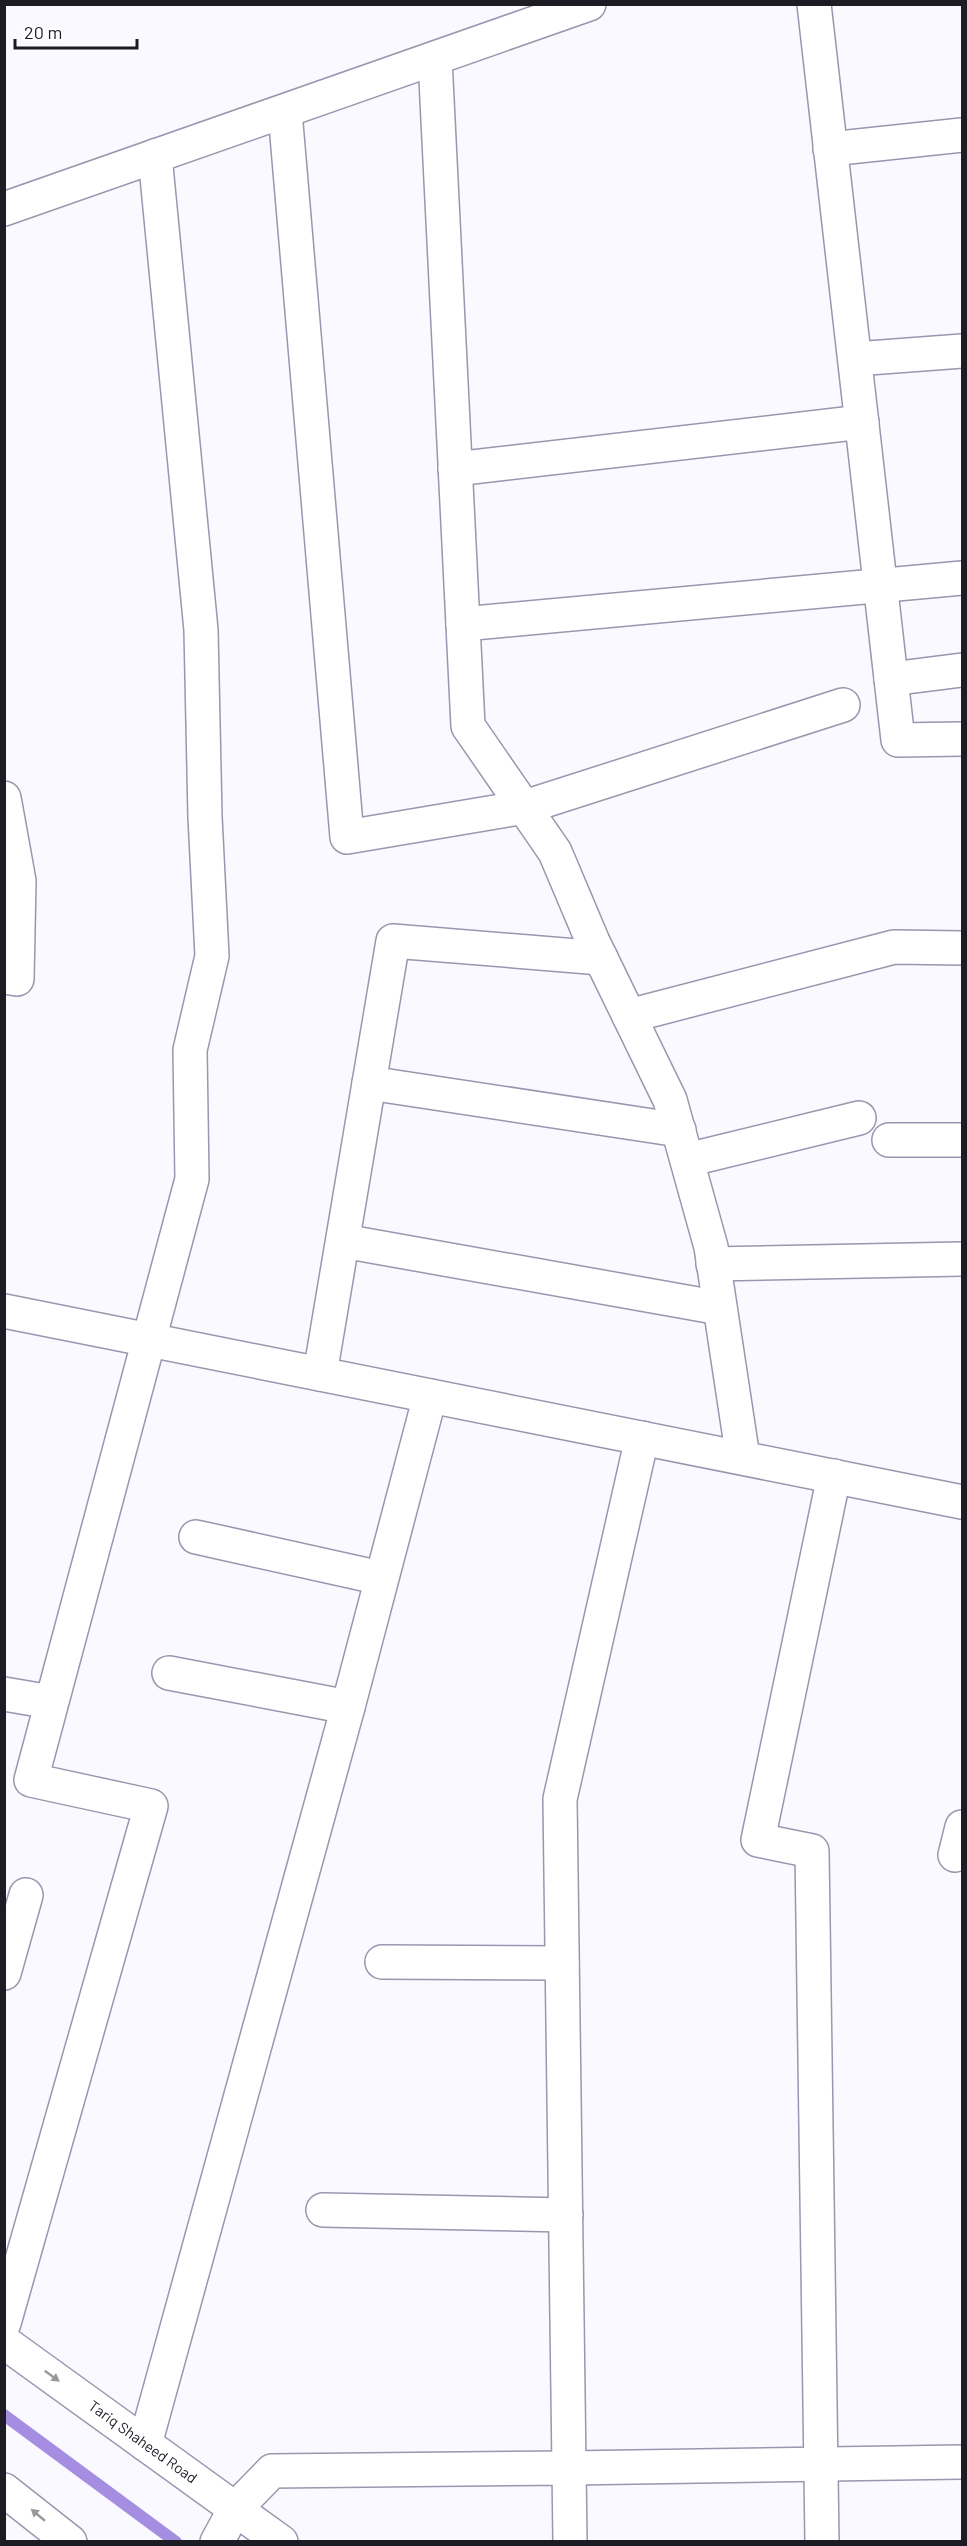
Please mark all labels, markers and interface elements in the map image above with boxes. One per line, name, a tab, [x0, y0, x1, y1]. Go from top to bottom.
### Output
scale bar	[15, 12, 136, 50]
text: 20 m	[24, 21, 62, 43]
one-way arrow	[44, 2370, 59, 2382]
street label: Tariq Shaheed Road	[85, 2396, 201, 2486]
one-way arrow	[30, 2508, 46, 2521]

